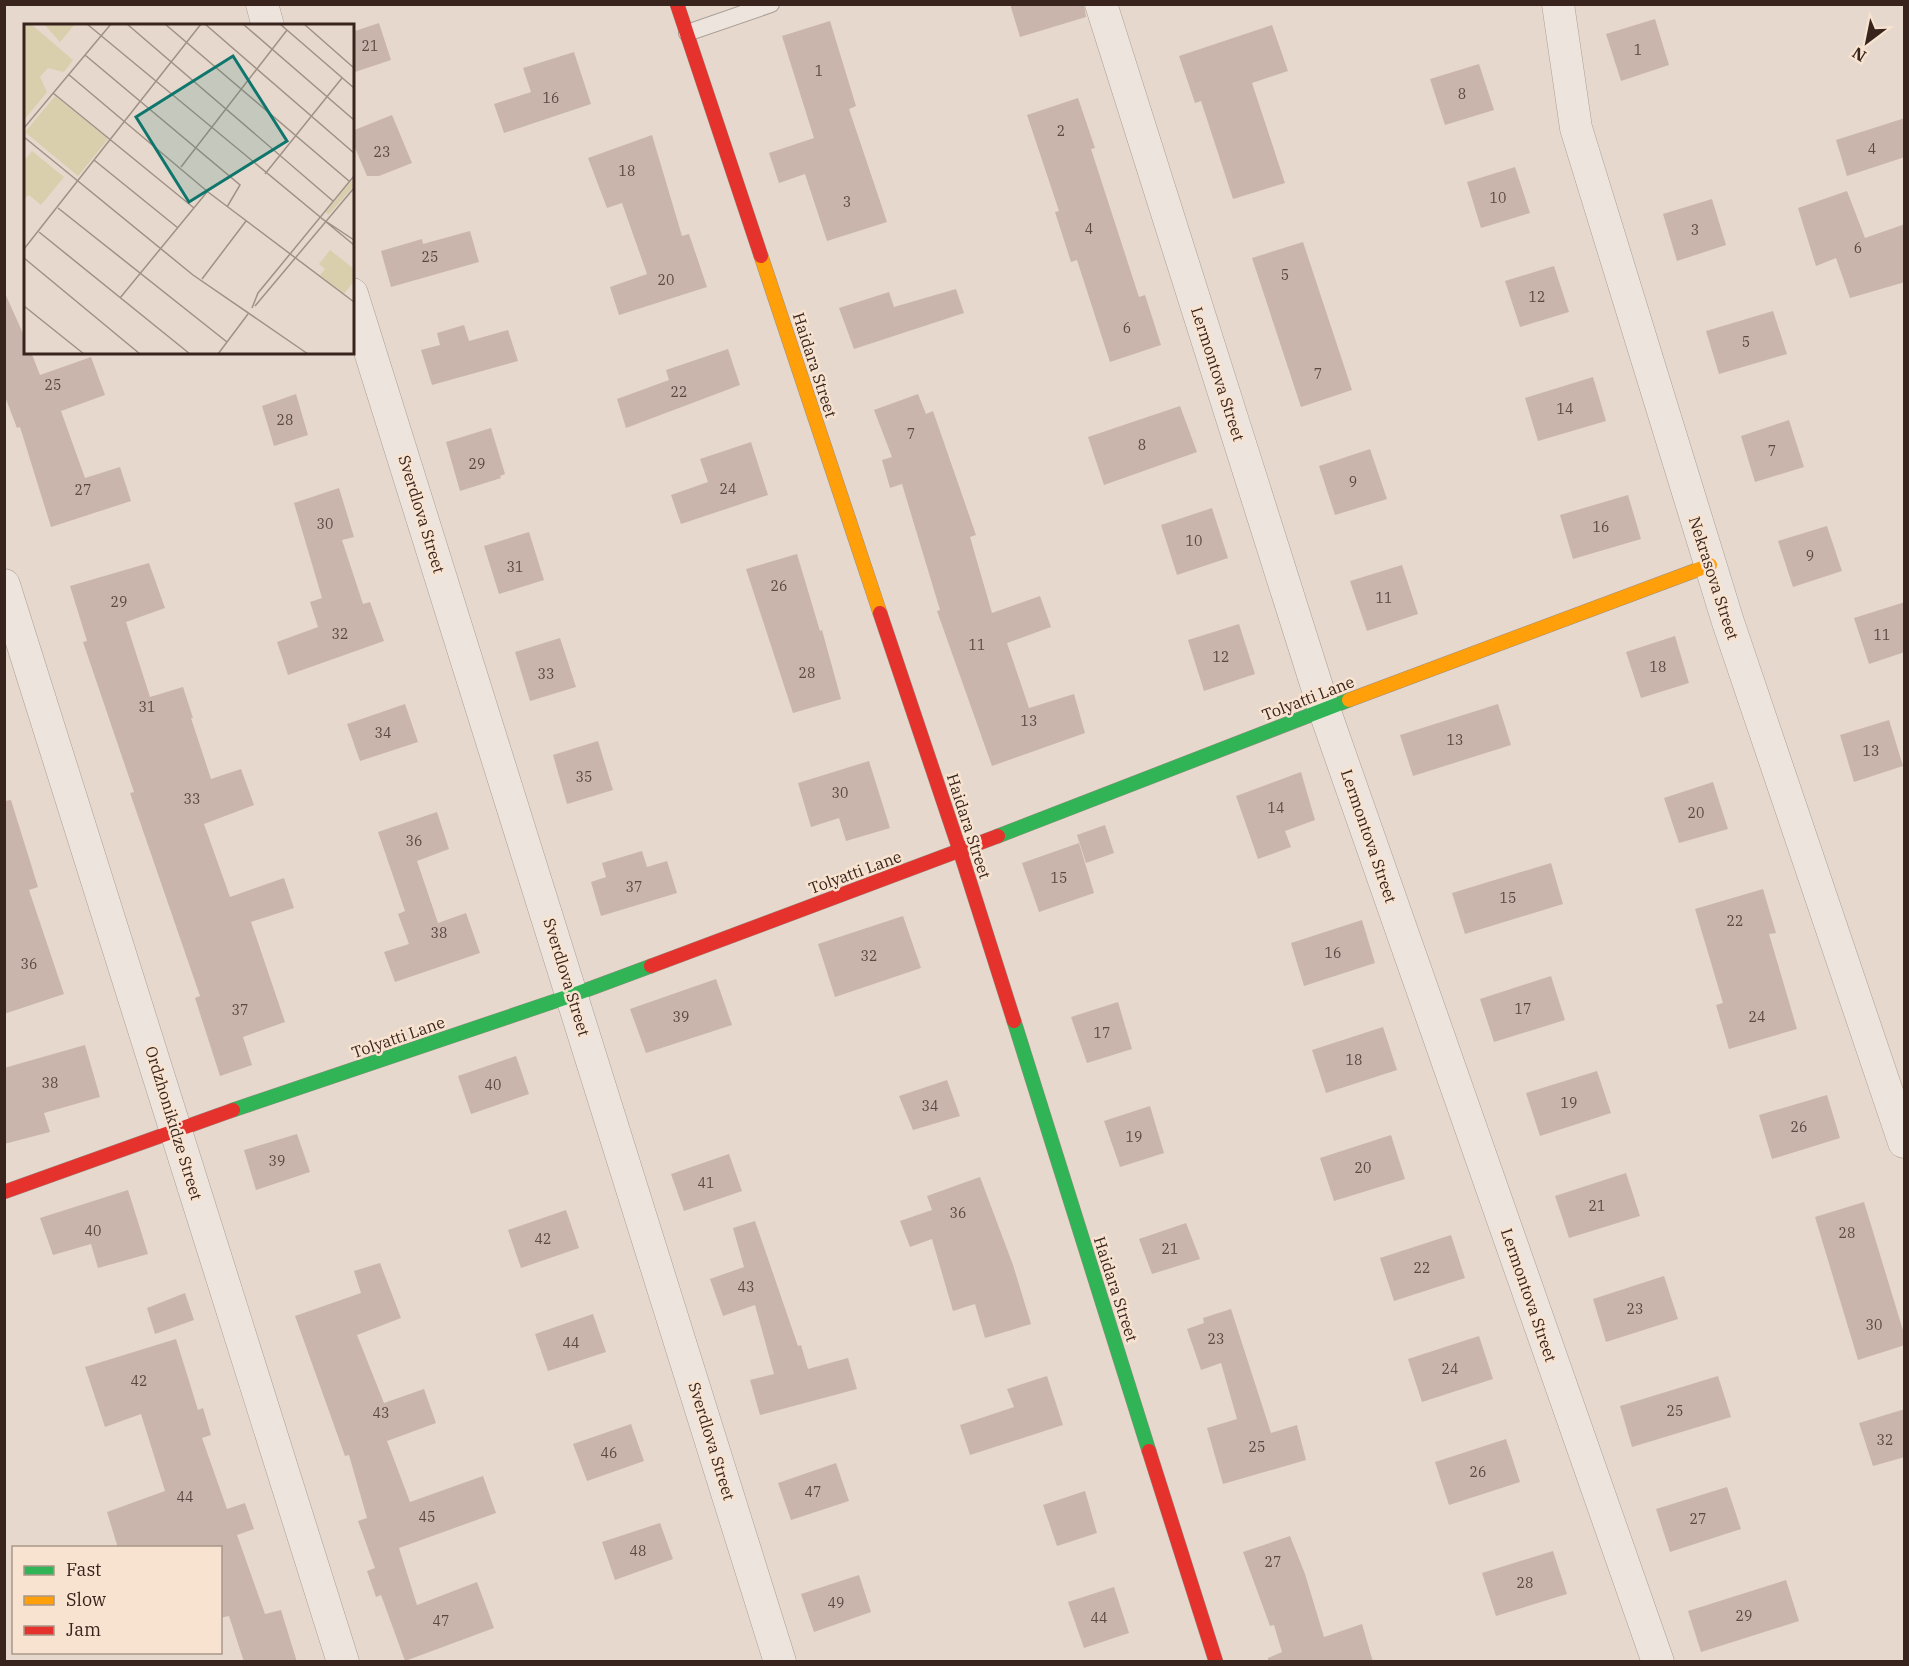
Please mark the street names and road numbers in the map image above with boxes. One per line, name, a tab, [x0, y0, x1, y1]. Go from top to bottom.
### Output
street label: Lermontova Street	[1187, 304, 1249, 444]
street label: Haidara Street	[789, 310, 842, 420]
street label: Sverdlova Street	[395, 452, 450, 576]
street label: Nekrasova Street	[1685, 514, 1743, 643]
street label: Tolyatti Lane	[1259, 671, 1357, 725]
street label: Lermontova Street	[1337, 767, 1401, 906]
street label: Haidara Street	[943, 771, 996, 881]
street label: Tolyatti Lane	[806, 846, 904, 898]
street label: Sverdlova Street	[540, 915, 595, 1039]
street label: Tolyatti Lane	[349, 1012, 447, 1062]
street label: Ordzhonikidze Street	[141, 1044, 207, 1203]
street label: Lermontova Street	[1497, 1226, 1561, 1365]
street label: Haidara Street	[1090, 1234, 1143, 1344]
street label: Sverdlova Street	[685, 1379, 740, 1503]

